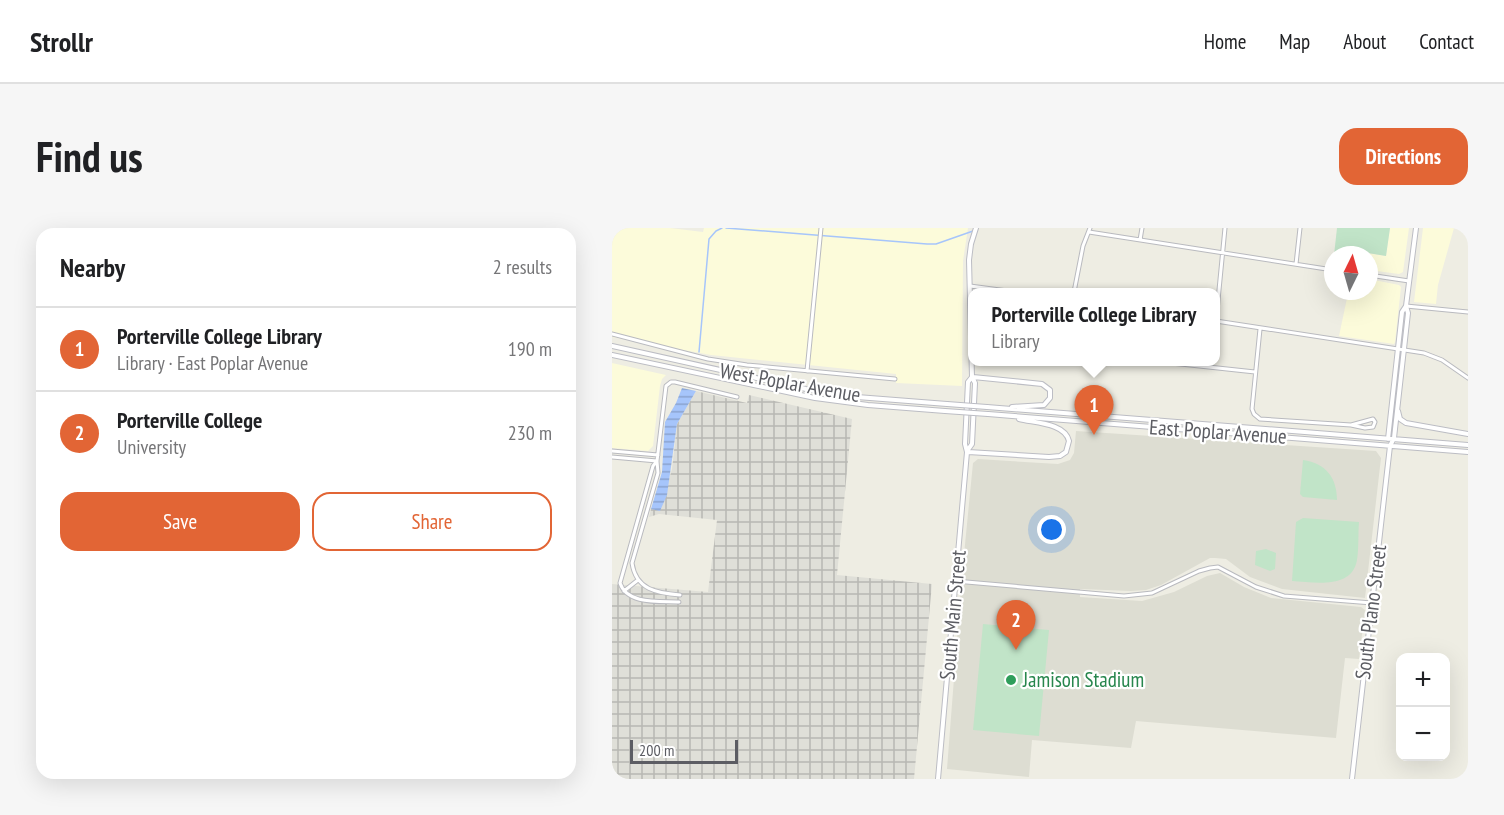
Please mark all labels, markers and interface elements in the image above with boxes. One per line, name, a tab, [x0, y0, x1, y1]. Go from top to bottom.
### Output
text: Strollr	[30, 23, 93, 60]
text: Home	[1204, 28, 1246, 55]
text: Map	[1279, 28, 1310, 55]
text: About	[1343, 28, 1386, 55]
text: Contact	[1419, 28, 1474, 55]
button: Directions	[1339, 128, 1468, 185]
text: Find us	[36, 129, 143, 184]
north arrow	[1324, 246, 1378, 300]
text: Nearby	[60, 251, 125, 284]
text: 2 results	[493, 254, 552, 280]
popup	[968, 288, 1220, 366]
text: Porterville College Library	[992, 300, 1196, 328]
text: Porterville College Library	[117, 322, 322, 350]
text: Library	[992, 328, 1039, 354]
text: 1	[75, 336, 84, 362]
text: 190 m	[508, 336, 552, 362]
text: Library · East Poplar Avenue	[117, 350, 308, 376]
street label: West Poplar Avenue	[718, 357, 863, 408]
pin: 1	[1074, 386, 1114, 435]
text: Porterville College	[117, 406, 262, 434]
street label: East Poplar Avenue	[1148, 413, 1288, 450]
text: 2	[75, 420, 84, 446]
text: 230 m	[508, 420, 552, 446]
text: University	[117, 434, 186, 460]
button: Save	[60, 492, 300, 551]
button: Share	[312, 492, 552, 551]
your location	[1037, 515, 1066, 544]
street label: South Plano Street	[1349, 543, 1392, 681]
street label: South Main Street	[933, 549, 972, 681]
pin: 2	[996, 600, 1036, 650]
map controls	[1396, 653, 1450, 761]
button: +	[1396, 653, 1450, 707]
place label: Jamison Stadium	[1022, 666, 1144, 693]
marker: Jamison Stadium	[1004, 673, 1018, 687]
button: −	[1396, 707, 1450, 761]
scale bar	[630, 737, 738, 764]
text: 200 m	[639, 740, 674, 760]

